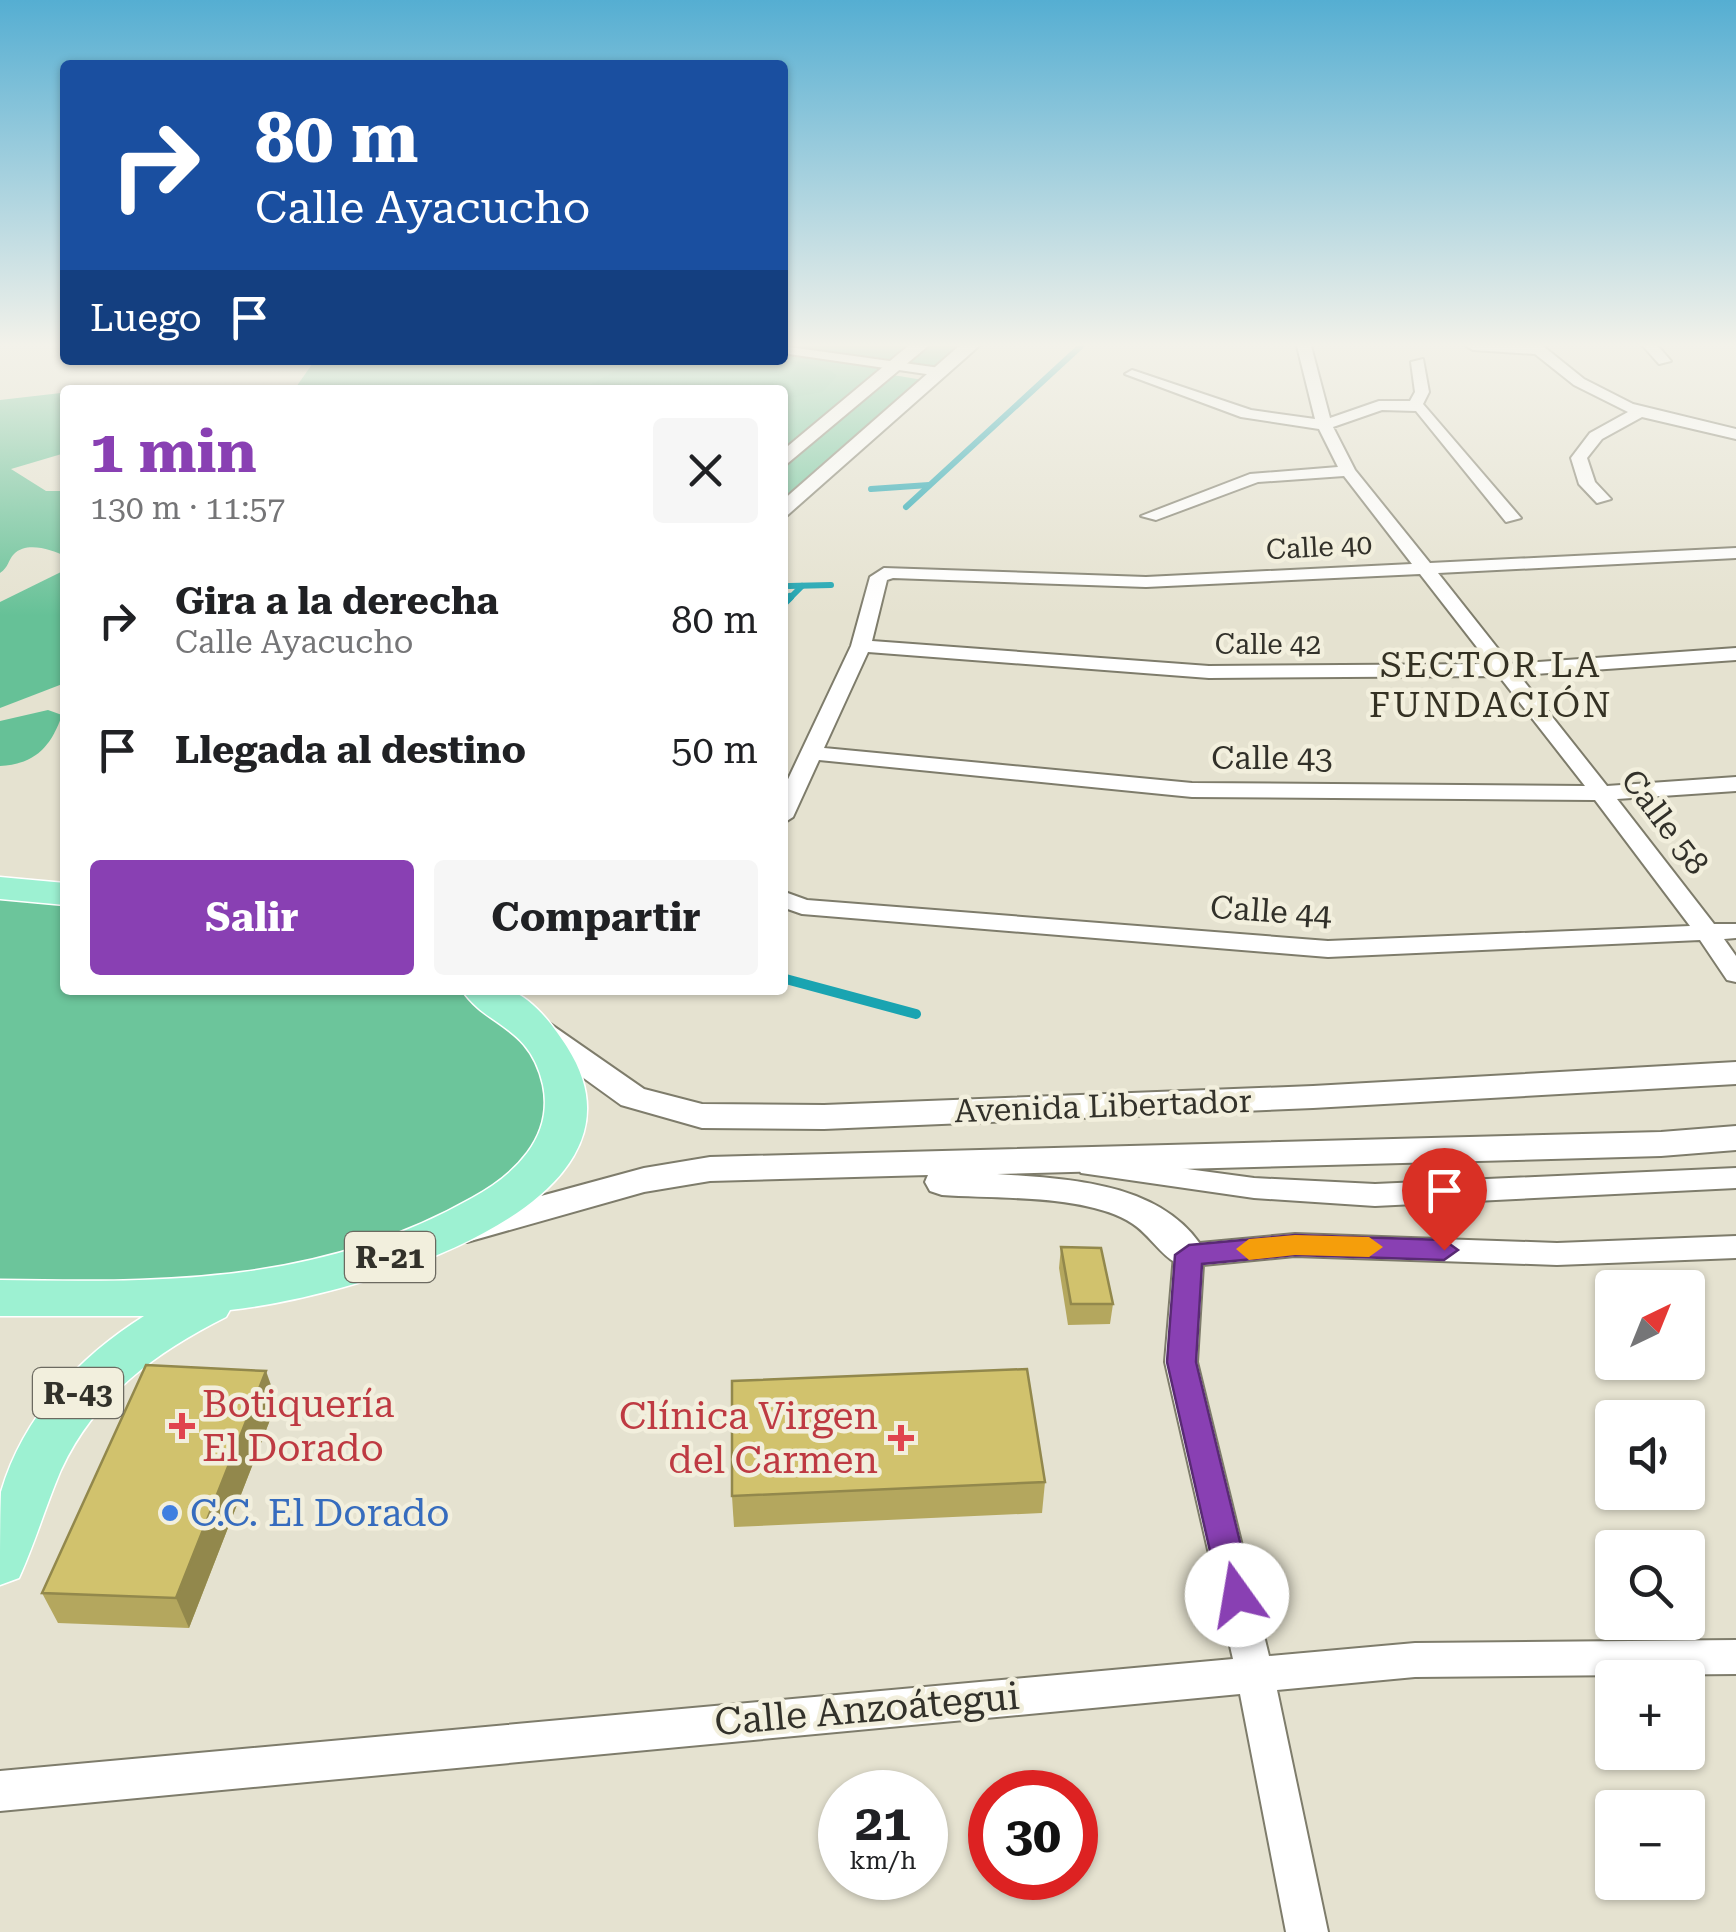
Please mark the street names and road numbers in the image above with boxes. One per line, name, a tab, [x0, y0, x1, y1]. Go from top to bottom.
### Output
street label: Calle 40	[1265, 528, 1373, 566]
street label: Calle 42	[1215, 628, 1321, 661]
street label: Calle 43	[1211, 739, 1333, 777]
street label: Calle 58	[1613, 762, 1717, 882]
street label: Calle 44	[1209, 888, 1333, 934]
street label: Avenida Libertador	[954, 1082, 1252, 1130]
road number: R-21	[345, 1232, 435, 1282]
road number: R-43	[33, 1368, 123, 1418]
street label: Calle Anzoátegui	[713, 1674, 1021, 1745]

